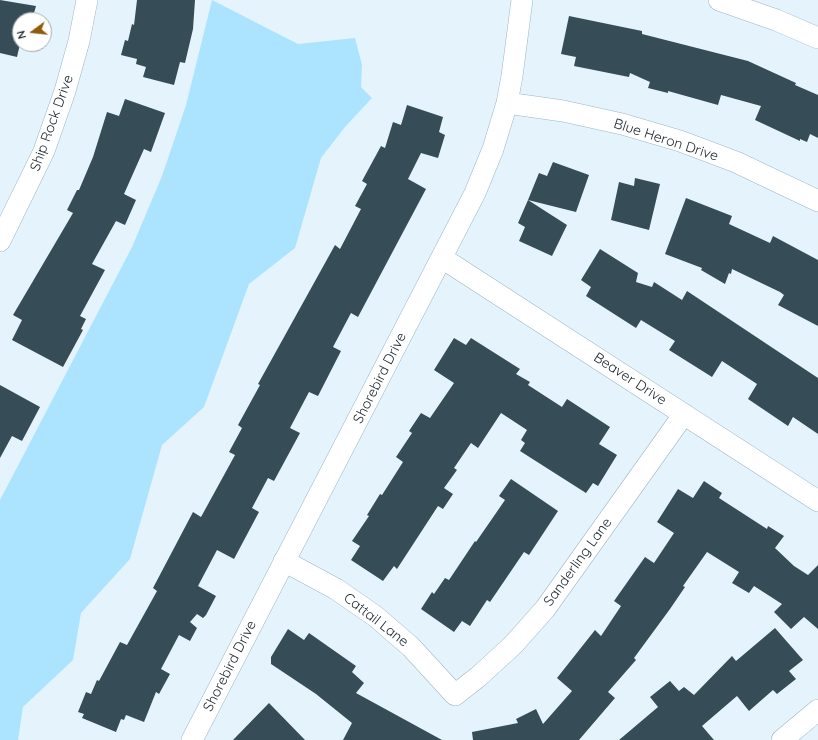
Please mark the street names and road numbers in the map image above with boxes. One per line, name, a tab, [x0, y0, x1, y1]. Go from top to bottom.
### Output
street label: Ship Rock Drive	[27, 73, 77, 173]
street label: Blue Heron Drive	[612, 115, 720, 165]
street label: Shorebird Drive	[350, 330, 410, 426]
street label: Beaver Drive	[590, 349, 670, 409]
street label: Sanderling Lane	[540, 515, 616, 609]
street label: Cattail Lane	[340, 590, 412, 650]
street label: Shorebird Drive	[200, 618, 260, 714]

